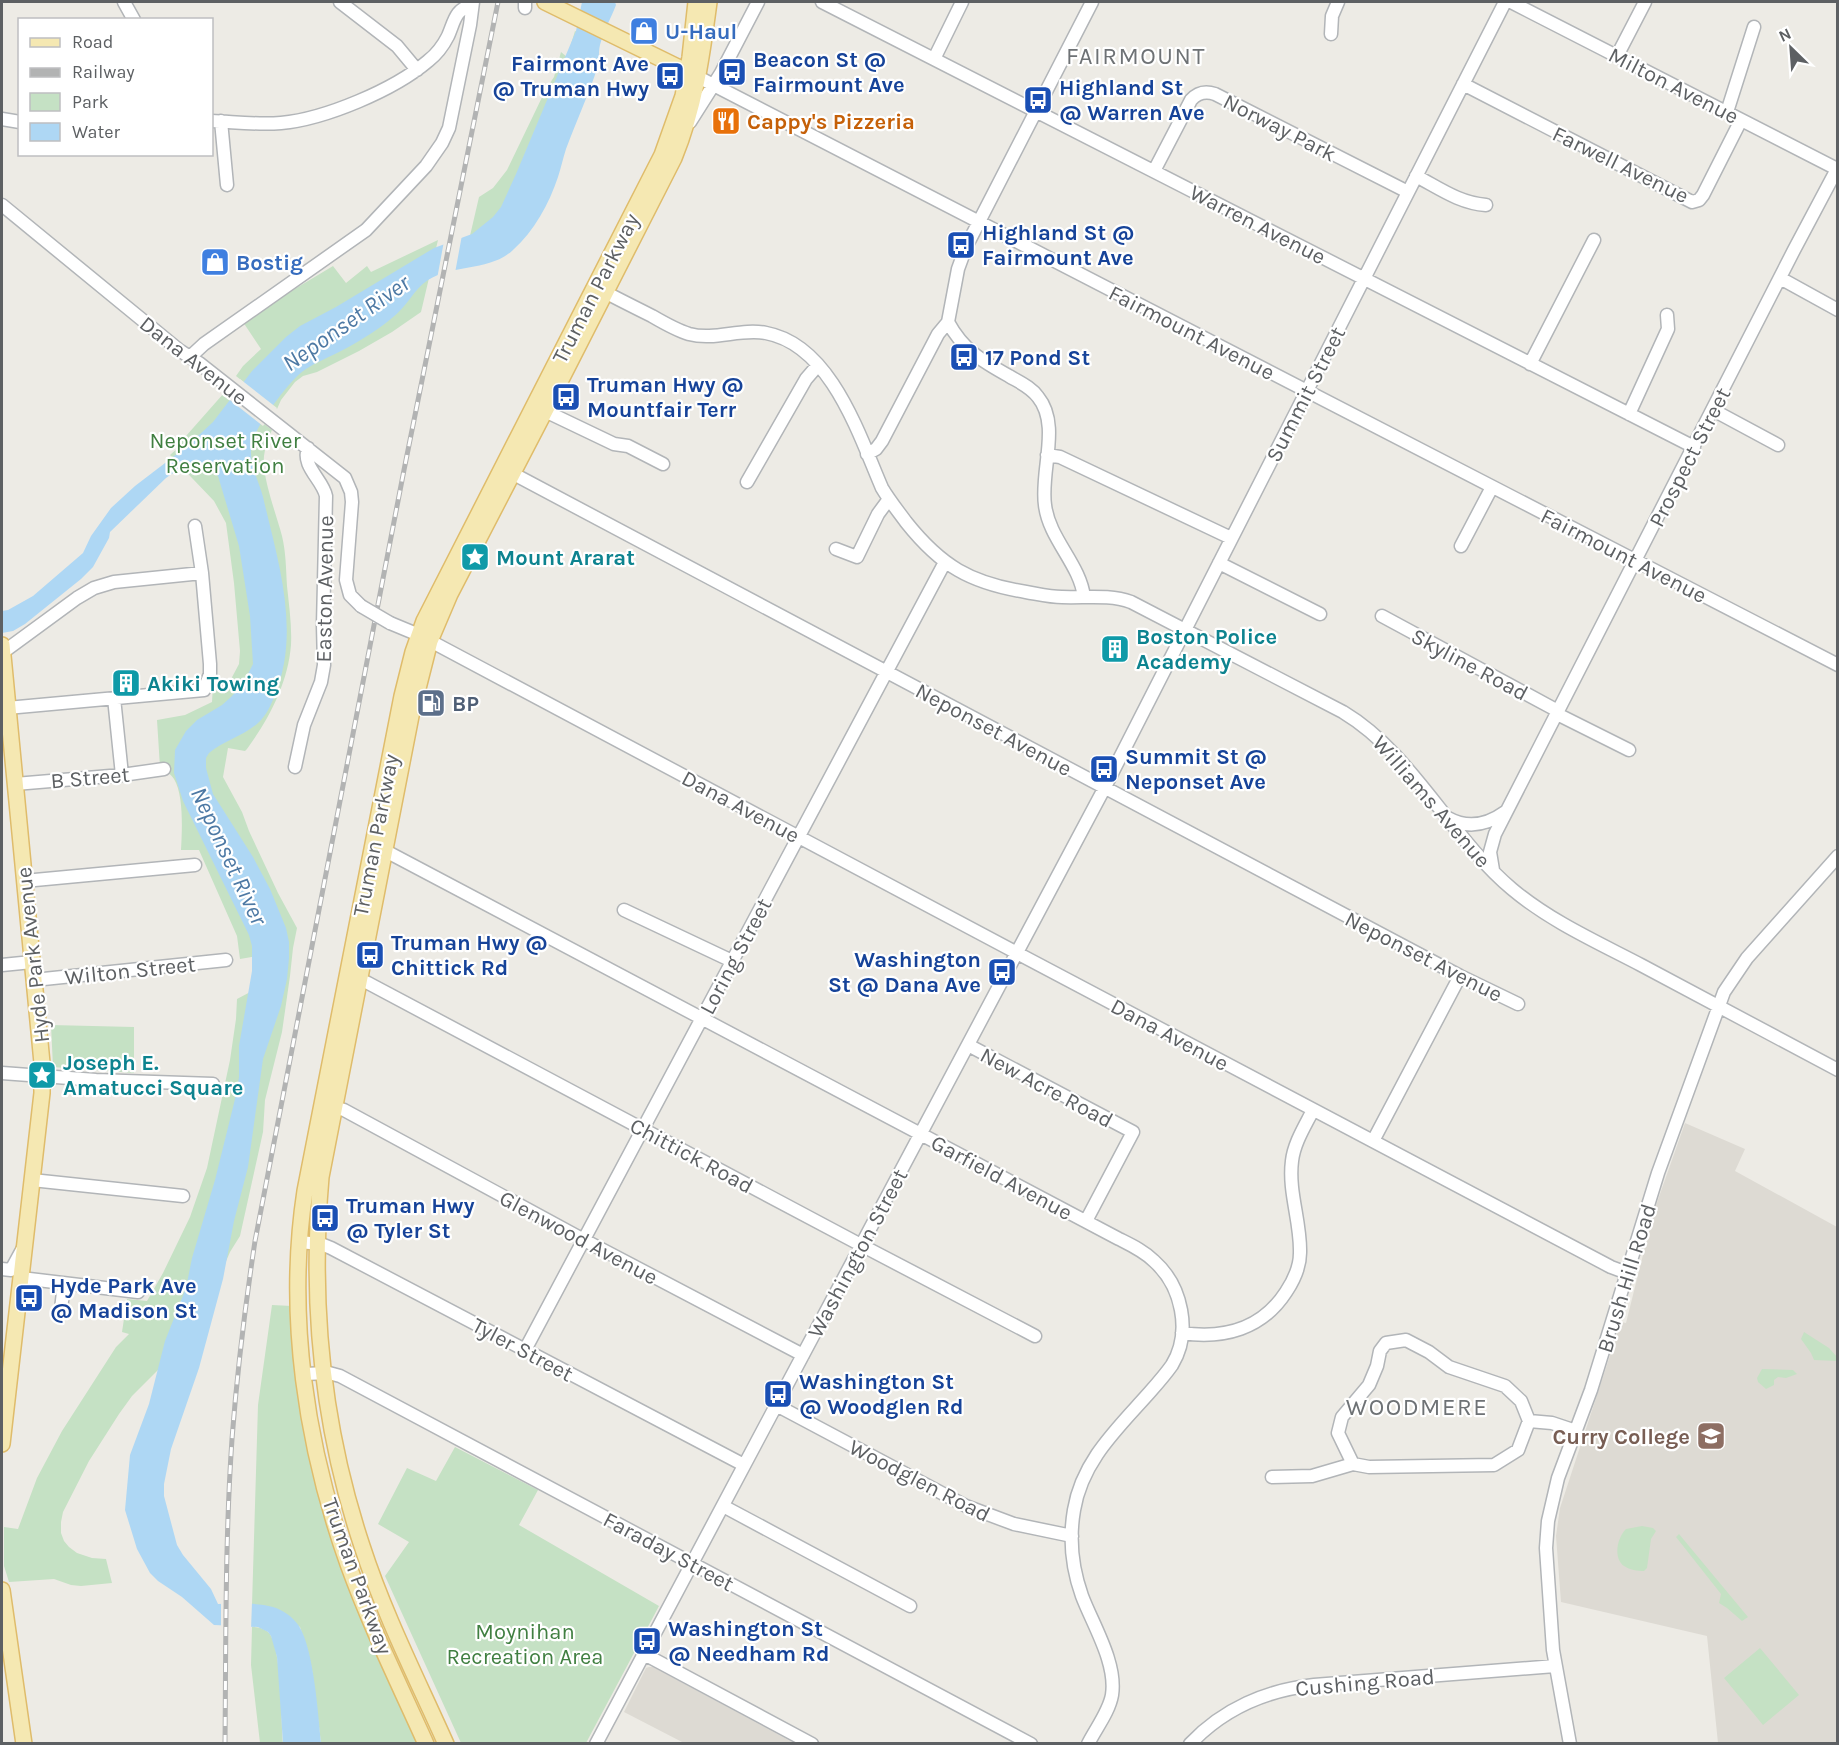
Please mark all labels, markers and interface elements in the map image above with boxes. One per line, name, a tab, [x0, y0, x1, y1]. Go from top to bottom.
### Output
shop icon: U-Haul	[628, 15, 660, 47]
legend	[18, 18, 213, 156]
north arrow	[1761, 18, 1821, 78]
place label: U-Haul	[665, 19, 737, 45]
text: N	[1776, 24, 1794, 46]
text: Road	[72, 31, 113, 53]
district label: FAIRMOUNT	[1066, 42, 1206, 70]
street label: Milton Avenue	[1604, 42, 1743, 130]
place label: Beacon St @ Fairmount Ave	[753, 47, 905, 98]
place label: Fairmont Ave @ Truman Hwy	[492, 51, 649, 102]
bus stop icon: Beacon St @ Fairmount Ave	[716, 56, 748, 88]
bus stop icon: Fairmont Ave @ Truman Hwy	[654, 60, 686, 92]
text: Railway	[72, 61, 135, 83]
place label: Highland St @ Warren Ave	[1059, 75, 1205, 126]
bus stop icon: Highland St @ Warren Ave	[1022, 84, 1054, 116]
street label: Norway Park	[1219, 88, 1340, 167]
text: Park	[72, 91, 109, 113]
restaurant icon: Cappy's Pizzeria	[710, 105, 742, 137]
place label: Cappy's Pizzeria	[747, 109, 915, 135]
text: Water	[72, 121, 120, 143]
street label: Farwell Avenue	[1548, 121, 1693, 209]
street label: Warren Avenue	[1185, 179, 1330, 270]
street label: Truman Parkway	[547, 209, 645, 368]
place label: Highland St @ Fairmount Ave	[982, 220, 1134, 271]
bus stop icon: Highland St @ Fairmount Ave	[945, 229, 977, 261]
shop icon: Bostig	[199, 246, 231, 278]
place label: Bostig	[236, 250, 303, 276]
water label: Neponset River	[277, 268, 416, 377]
street label: Fairmount Avenue	[1104, 280, 1279, 386]
street label: Dana Avenue	[134, 311, 252, 411]
street label: Summit Street	[1261, 323, 1351, 466]
bus stop icon: 17 Pond St	[948, 341, 980, 373]
place label: 17 Pond St	[985, 345, 1090, 371]
place label: Truman Hwy @ Mountfair Terr	[587, 372, 744, 423]
bus stop icon: Truman Hwy @ Mountfair Terr	[550, 381, 582, 413]
street label: Prospect Street	[1644, 383, 1736, 532]
park label: Neponset River Reservation	[149, 428, 301, 479]
street label: Fairmount Avenue	[1536, 503, 1711, 609]
street label: Easton Avenue	[311, 515, 339, 663]
place icon: Mount Ararat	[459, 541, 491, 573]
place label: Mount Ararat	[496, 545, 635, 571]
street label: Skyline Road	[1407, 623, 1532, 707]
place label: Boston Police Academy	[1136, 624, 1277, 675]
building icon: Boston Police Academy	[1099, 633, 1131, 665]
building icon: Akiki Towing	[110, 667, 142, 699]
place label: Akiki Towing	[147, 671, 280, 697]
street label: Neponset Avenue	[911, 678, 1076, 782]
fuel station icon: BP	[415, 687, 447, 719]
place label: BP	[452, 691, 479, 717]
street label: Williams Avenue	[1367, 730, 1496, 873]
place label: Summit St @ Neponset Ave	[1125, 744, 1267, 795]
street label: Truman Parkway	[347, 752, 404, 919]
bus stop icon: Summit St @ Neponset Ave	[1088, 753, 1120, 785]
street label: B Street	[49, 762, 131, 794]
street label: Dana Avenue	[677, 765, 804, 849]
water label: Neponset River	[185, 782, 274, 930]
street label: Hyde Park Avenue	[11, 866, 55, 1044]
street label: Loring Street	[694, 894, 777, 1019]
street label: Neponset Avenue	[1340, 906, 1507, 1008]
place label: Truman Hwy @ Chittick Rd	[391, 930, 548, 981]
bus stop icon: Truman Hwy @ Chittick Rd	[354, 939, 386, 971]
place label: Washington St @ Dana Ave	[828, 947, 981, 998]
street label: Wilton Street	[63, 951, 197, 991]
bus stop icon: Washington St @ Dana Ave	[986, 956, 1018, 988]
street label: Dana Avenue	[1106, 993, 1233, 1077]
street label: New Acre Road	[976, 1042, 1117, 1134]
place label: Joseph E. Amatucci Square	[63, 1050, 243, 1101]
place icon: Joseph E. Amatucci Square	[26, 1059, 58, 1091]
street label: Chittick Road	[625, 1112, 758, 1199]
street label: Garfield Avenue	[926, 1130, 1077, 1226]
street label: Washington Street	[802, 1165, 913, 1342]
street label: Glenwood Avenue	[495, 1185, 662, 1291]
place label: Truman Hwy @ Tyler St	[346, 1193, 475, 1244]
street label: Brush Hill Road	[1592, 1201, 1662, 1356]
bus stop icon: Truman Hwy @ Tyler St	[309, 1202, 341, 1234]
place label: Hyde Park Ave @ Madison St	[50, 1273, 197, 1324]
bus stop icon: Hyde Park Ave @ Madison St	[13, 1282, 45, 1314]
street label: Tyler Street	[468, 1312, 577, 1387]
place label: Washington St @ Woodglen Rd	[799, 1369, 964, 1420]
bus stop icon: Washington St @ Woodglen Rd	[762, 1378, 794, 1410]
district label: WOODMERE	[1346, 1393, 1488, 1421]
school or university icon: Curry College	[1695, 1420, 1727, 1452]
place label: Curry College	[1552, 1424, 1690, 1450]
street label: Woodglen Road	[845, 1434, 995, 1528]
street label: Truman Parkway	[317, 1494, 397, 1658]
street label: Faraday Street	[599, 1507, 738, 1597]
place label: Washington St @ Needham Rd	[668, 1616, 829, 1667]
park label: Moynihan Recreation Area	[447, 1619, 603, 1670]
bus stop icon: Washington St @ Needham Rd	[631, 1625, 663, 1657]
street label: Cushing Road	[1294, 1664, 1436, 1702]

